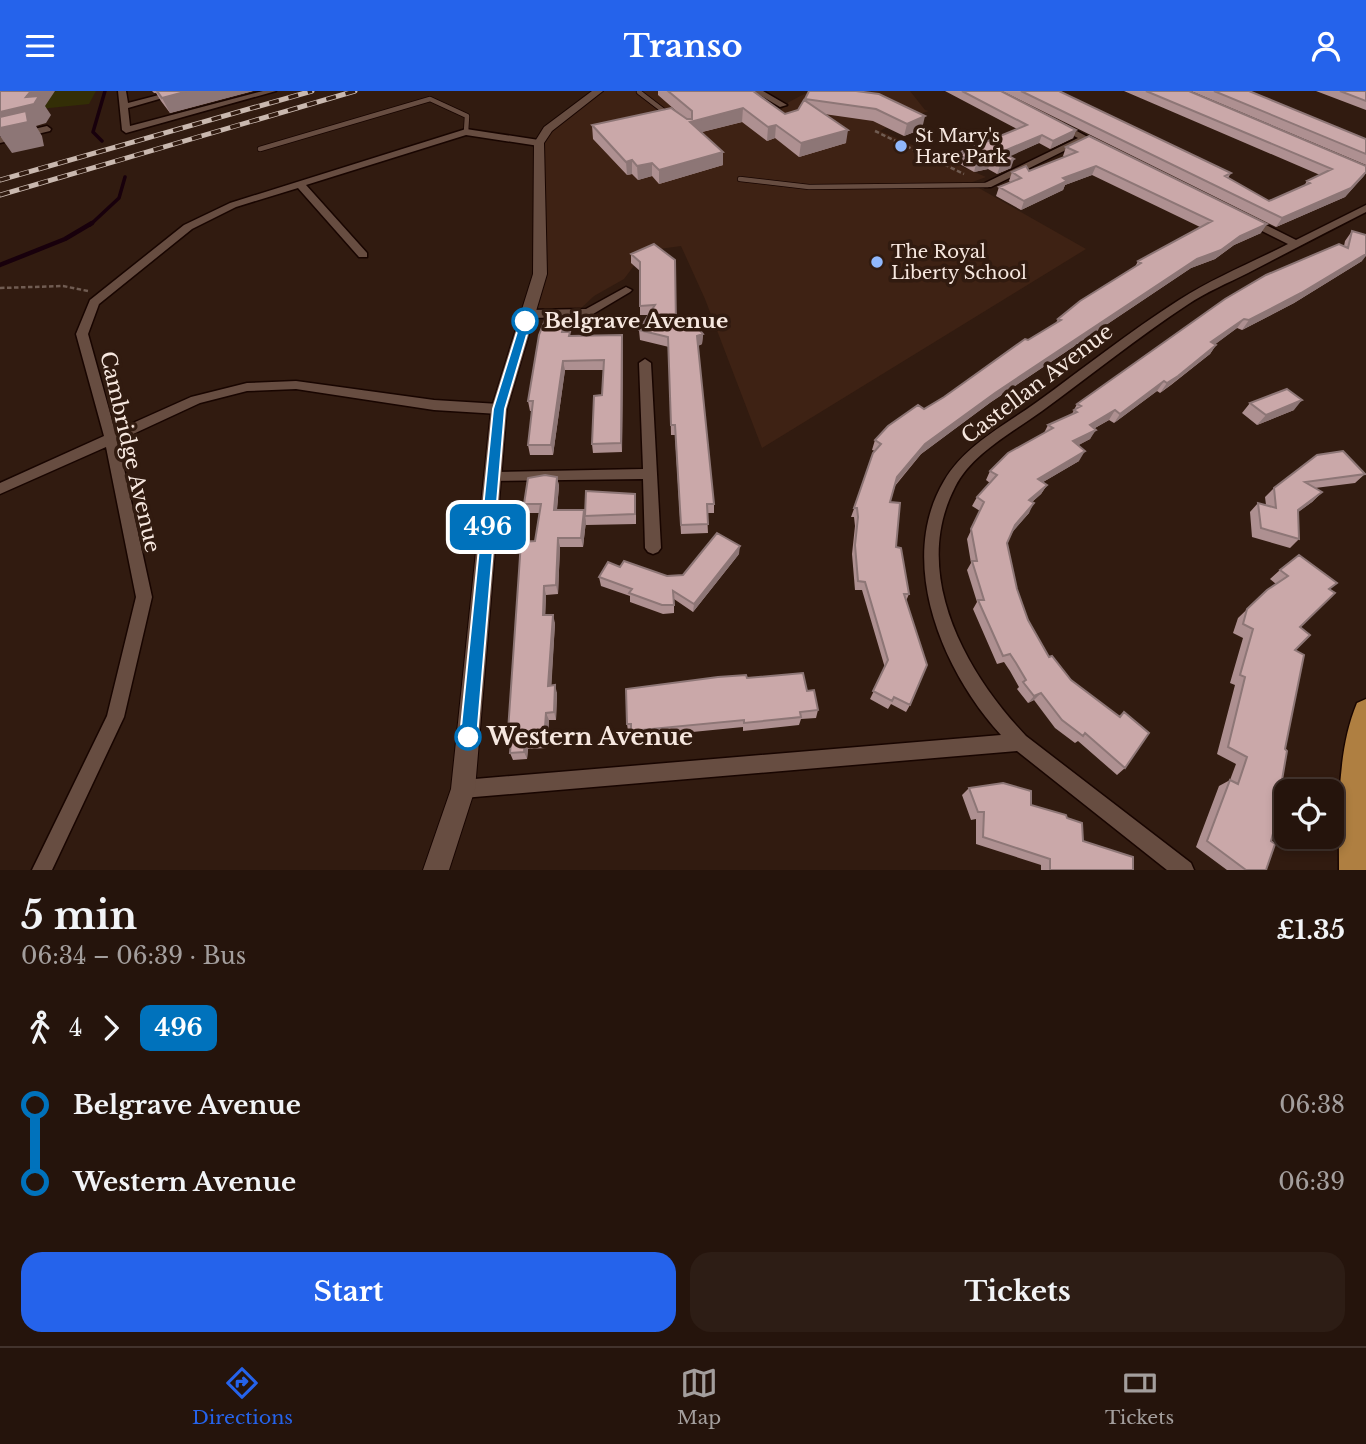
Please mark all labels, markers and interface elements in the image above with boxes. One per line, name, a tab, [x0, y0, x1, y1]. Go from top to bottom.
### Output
text: Transo	[623, 26, 743, 66]
icon: menu	[21, 27, 59, 65]
icon: person	[1307, 27, 1345, 65]
place label: St Mary's Hare Park	[915, 125, 1007, 168]
marker: St Mary's Hare Park	[893, 138, 909, 154]
place label: The Royal Liberty School	[891, 241, 1027, 284]
marker: The Royal Liberty School	[869, 254, 885, 270]
marker: Belgrave Avenue	[512, 308, 538, 334]
place label: Belgrave Avenue	[544, 308, 728, 334]
street label: Castellan Avenue	[956, 319, 1118, 449]
street label: Cambridge Avenue	[94, 349, 166, 555]
line badge: 496	[448, 504, 528, 550]
text: 496	[464, 512, 512, 541]
place label: Western Avenue	[486, 722, 693, 751]
marker: Western Avenue	[455, 724, 481, 750]
map controls	[1274, 779, 1344, 849]
button: locate	[1274, 779, 1344, 849]
text: 5 min	[21, 892, 137, 939]
text: £1.35	[1276, 914, 1345, 946]
text: 06:34 – 06:39 · Bus	[21, 942, 246, 970]
icon: walk	[21, 1009, 59, 1047]
icon: forward	[92, 1009, 130, 1047]
text: 496	[154, 1013, 203, 1042]
text: 4	[69, 1014, 82, 1042]
text: Belgrave Avenue	[73, 1089, 301, 1121]
text: 06:38	[1279, 1091, 1345, 1119]
text: Western Avenue	[73, 1166, 296, 1198]
text: 06:39	[1278, 1168, 1345, 1196]
button: Start	[21, 1252, 676, 1332]
button: Tickets	[690, 1252, 1345, 1332]
tab: Directions	[192, 1364, 293, 1429]
tab: Map	[677, 1364, 721, 1429]
tab: Tickets	[1105, 1364, 1174, 1429]

